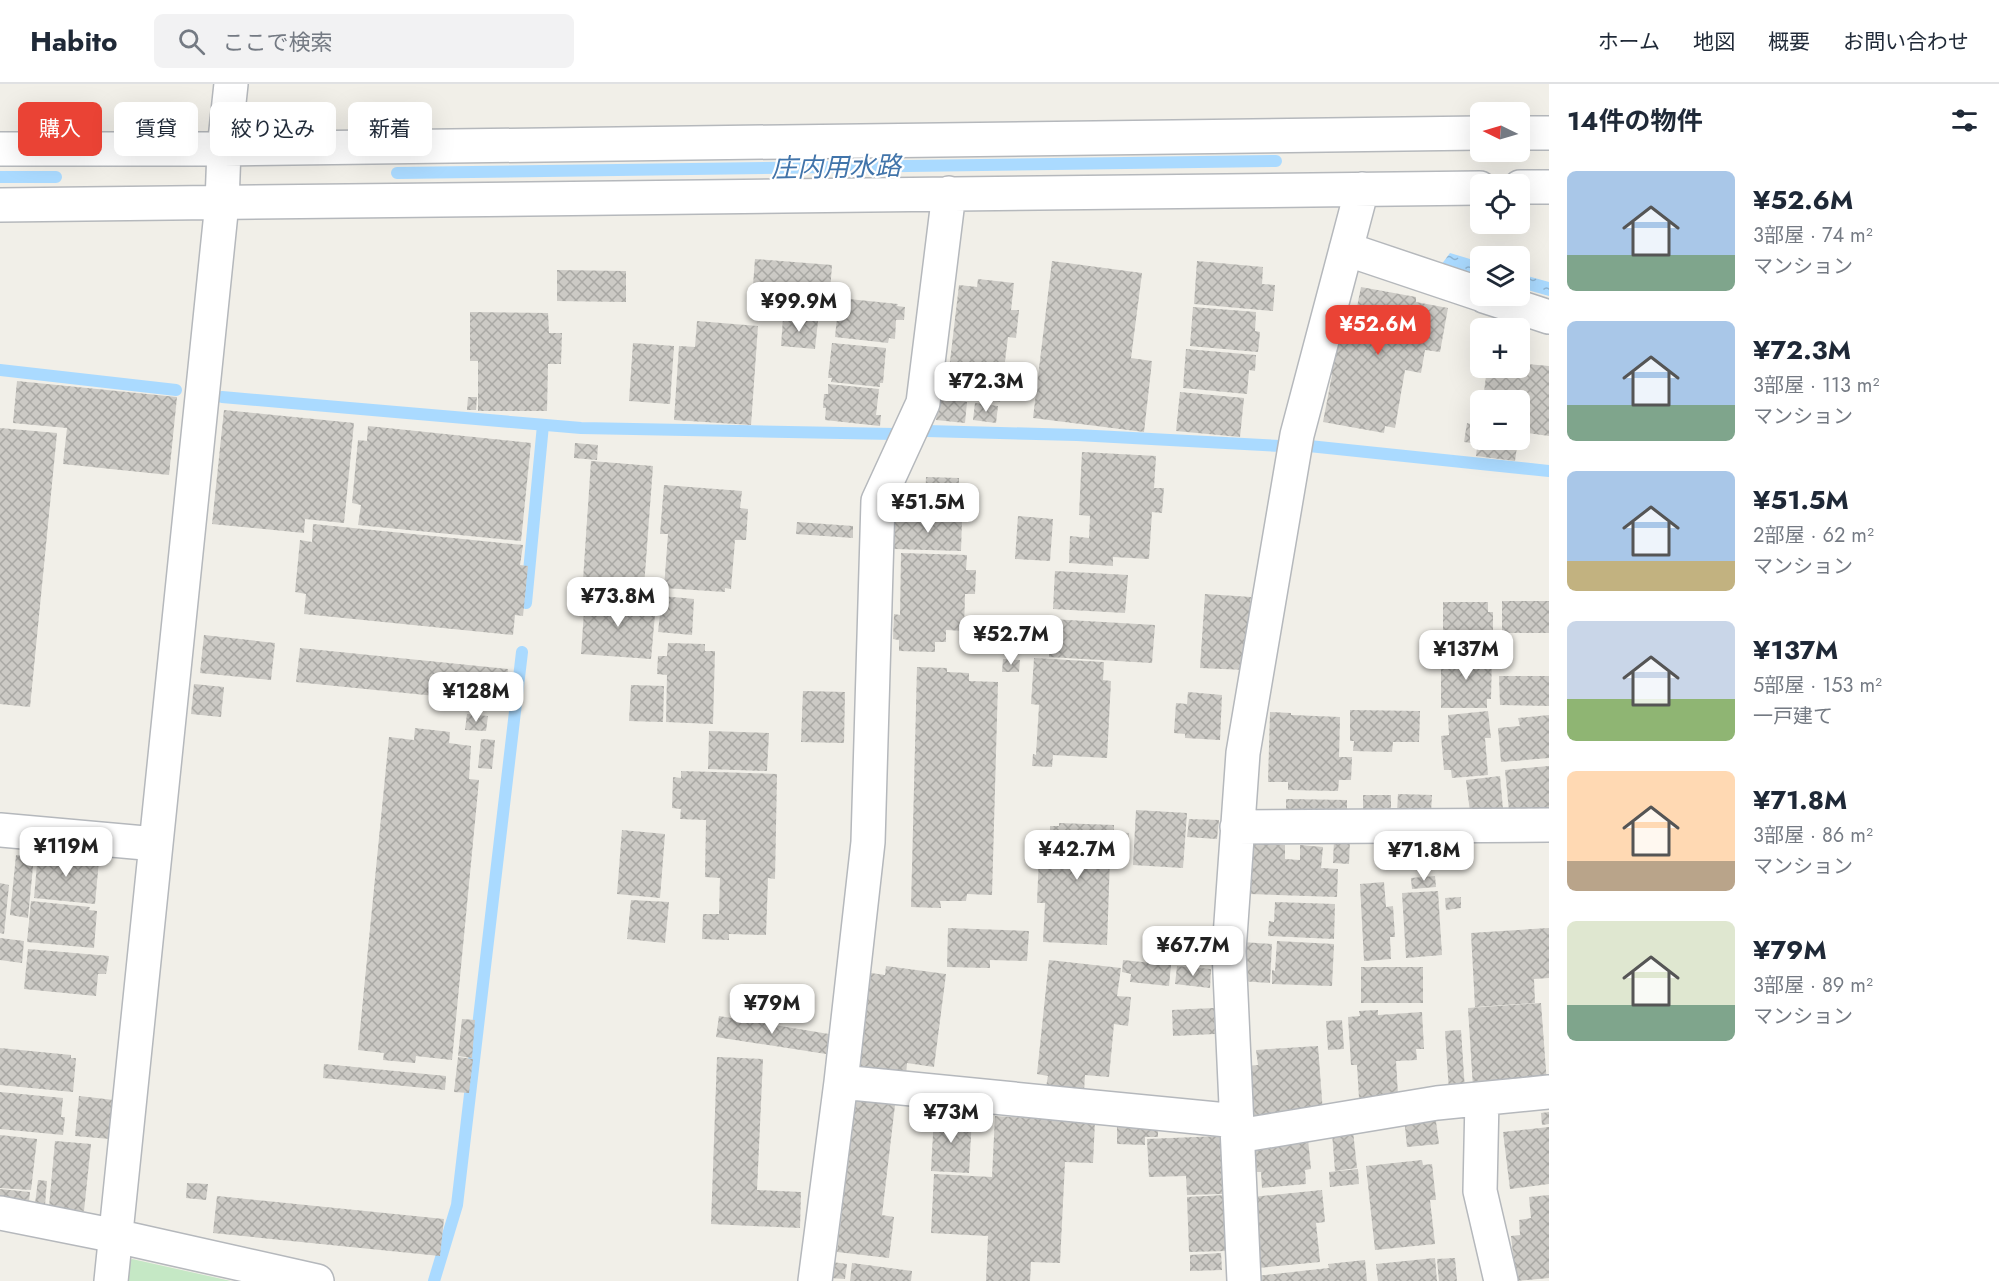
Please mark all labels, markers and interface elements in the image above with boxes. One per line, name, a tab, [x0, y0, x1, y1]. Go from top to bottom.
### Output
search box	[154, 14, 574, 68]
text: Habito	[30, 21, 118, 62]
icon: search	[175, 25, 208, 58]
text: ここで検索	[223, 26, 333, 58]
text: ホーム	[1598, 27, 1660, 57]
text: 地図	[1693, 27, 1735, 57]
text: 概要	[1768, 27, 1810, 57]
text: お問い合わせ	[1843, 27, 1969, 57]
chip: 購入	[18, 102, 102, 156]
chip: 賃貸	[114, 102, 198, 156]
chip: 絞り込み	[210, 102, 336, 156]
chip: 新着	[348, 102, 432, 156]
north arrow	[1470, 102, 1530, 162]
map controls	[1470, 102, 1530, 450]
text: 14件の物件	[1567, 102, 1702, 140]
icon: filters	[1948, 104, 1981, 137]
water label: 庄内用水路	[771, 147, 903, 187]
button: locate	[1470, 174, 1530, 234]
text: ¥52.6M	[1753, 181, 1853, 219]
icon: home	[1615, 195, 1687, 267]
text: 3部屋 · 74 m²	[1753, 221, 1873, 250]
button: layers	[1470, 246, 1530, 306]
text: マンション	[1753, 252, 1853, 281]
pin: ¥99.9M	[750, 282, 848, 333]
text: ¥99.9M	[761, 287, 837, 316]
pin: ¥52.6M	[1329, 305, 1427, 356]
text: ¥52.6M	[1339, 310, 1417, 339]
button: +	[1470, 318, 1530, 378]
text: ¥72.3M	[1753, 331, 1851, 369]
icon: home	[1615, 345, 1687, 417]
pin: ¥72.3M	[937, 362, 1035, 413]
text: ¥72.3M	[948, 367, 1024, 396]
text: 3部屋 · 113 m²	[1753, 371, 1879, 400]
button: −	[1470, 390, 1530, 450]
text: マンション	[1753, 402, 1853, 431]
text: ¥51.5M	[1753, 481, 1849, 519]
pin: ¥51.5M	[879, 483, 977, 534]
text: ¥51.5M	[891, 488, 965, 517]
icon: home	[1615, 495, 1687, 567]
text: 2部屋 · 62 m²	[1753, 521, 1874, 550]
text: マンション	[1753, 552, 1853, 581]
pin: ¥73.8M	[569, 577, 667, 628]
text: ¥73.8M	[581, 582, 655, 611]
pin: ¥52.7M	[962, 615, 1060, 666]
text: ¥52.7M	[973, 620, 1049, 649]
pin: ¥137M	[1424, 630, 1508, 681]
text: ¥137M	[1753, 631, 1838, 669]
text: ¥137M	[1433, 635, 1499, 664]
icon: home	[1615, 645, 1687, 717]
text: 5部屋 · 153 m²	[1753, 671, 1882, 700]
pin: ¥128M	[434, 672, 518, 723]
text: ¥128M	[442, 677, 510, 706]
text: 一戸建て	[1753, 702, 1833, 731]
text: ¥71.8M	[1753, 781, 1847, 819]
icon: home	[1615, 795, 1687, 867]
text: 3部屋 · 86 m²	[1753, 821, 1873, 850]
pin: ¥119M	[24, 827, 108, 878]
pin: ¥42.7M	[1028, 830, 1126, 881]
pin: ¥71.8M	[1375, 831, 1473, 882]
text: ¥119M	[34, 832, 98, 861]
text: ¥42.7M	[1039, 835, 1115, 864]
text: ¥71.8M	[1388, 836, 1460, 865]
text: マンション	[1753, 852, 1853, 881]
pin: ¥67.7M	[1144, 926, 1242, 977]
text: ¥67.7M	[1156, 931, 1230, 960]
text: ¥79M	[1753, 931, 1827, 969]
icon: home	[1615, 945, 1687, 1017]
text: 3部屋 · 89 m²	[1753, 971, 1873, 1000]
pin: ¥79M	[736, 984, 808, 1035]
text: ¥79M	[744, 989, 800, 1018]
text: マンション	[1753, 1002, 1853, 1031]
pin: ¥73M	[915, 1093, 987, 1144]
text: ¥73M	[923, 1098, 979, 1127]

